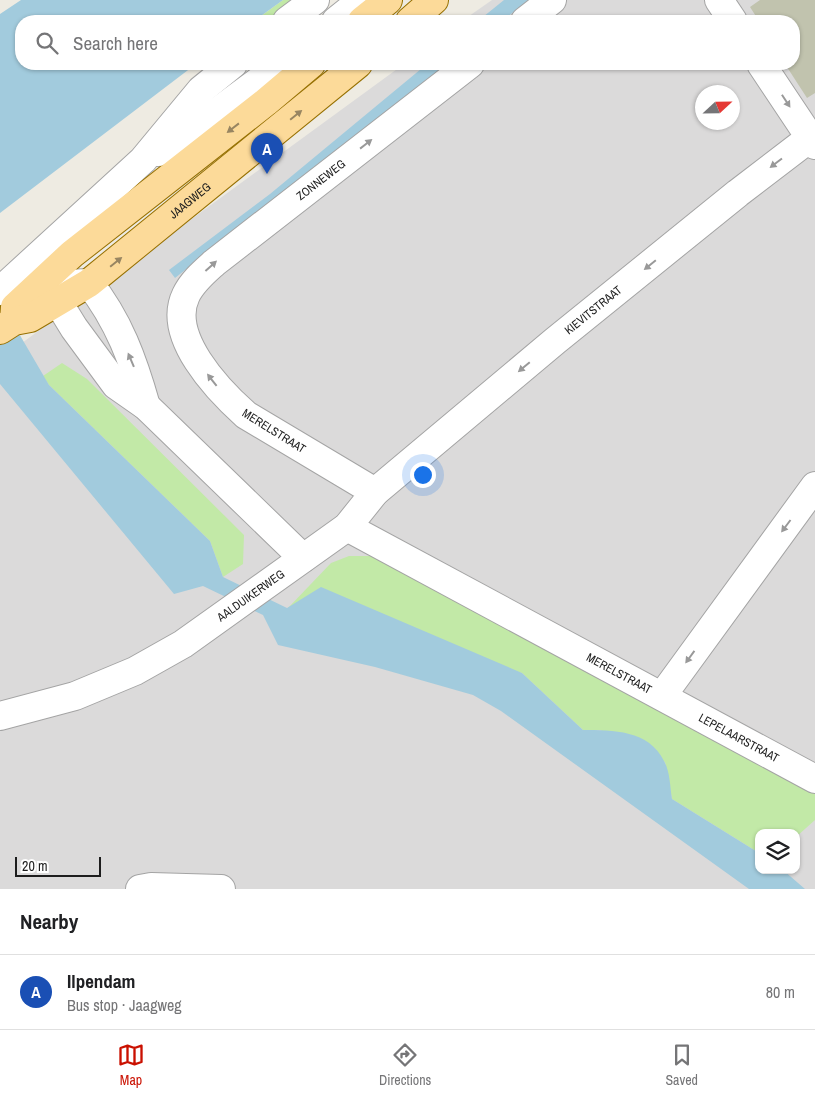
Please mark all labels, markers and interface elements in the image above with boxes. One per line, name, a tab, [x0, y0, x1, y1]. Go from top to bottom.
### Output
search box	[15, 15, 800, 70]
icon: search	[33, 29, 61, 57]
text: Search here	[73, 30, 158, 56]
north arrow	[695, 85, 740, 130]
one-way arrow	[781, 94, 791, 107]
one-way arrow	[289, 110, 302, 121]
one-way arrow	[226, 123, 240, 133]
pin: A	[251, 133, 283, 174]
one-way arrow	[359, 139, 372, 150]
street label: ZONNEWEG	[293, 156, 349, 204]
one-way arrow	[770, 158, 783, 169]
street label: JAAGWEG	[166, 179, 214, 222]
one-way arrow	[109, 257, 122, 268]
one-way arrow	[204, 260, 216, 272]
one-way arrow	[644, 260, 657, 271]
street label: KIEVITSTRAAT	[561, 282, 625, 338]
one-way arrow	[127, 353, 135, 367]
one-way arrow	[517, 362, 530, 373]
one-way arrow	[207, 374, 218, 387]
street label: MERELSTRAAT	[239, 405, 309, 457]
your location	[410, 462, 436, 488]
one-way arrow	[781, 519, 791, 533]
street label: AALDUIKERWEG	[213, 566, 288, 626]
street label: MERELSTRAAT	[584, 649, 655, 698]
one-way arrow	[685, 650, 695, 663]
street label: LEPELAARSTRAAT	[696, 710, 782, 766]
map controls	[755, 829, 800, 874]
button: layers	[755, 829, 800, 874]
scale bar	[15, 854, 101, 877]
text: 20 m	[22, 857, 48, 875]
text: Nearby	[20, 907, 78, 936]
text: Ilpendam	[67, 968, 135, 994]
text: A	[31, 981, 41, 1003]
text: 80 m	[766, 981, 795, 1003]
text: Bus stop · Jaagweg	[67, 994, 182, 1016]
tab: Map	[117, 1041, 145, 1089]
tab: Directions	[379, 1041, 431, 1089]
tab: Saved	[665, 1041, 698, 1089]

